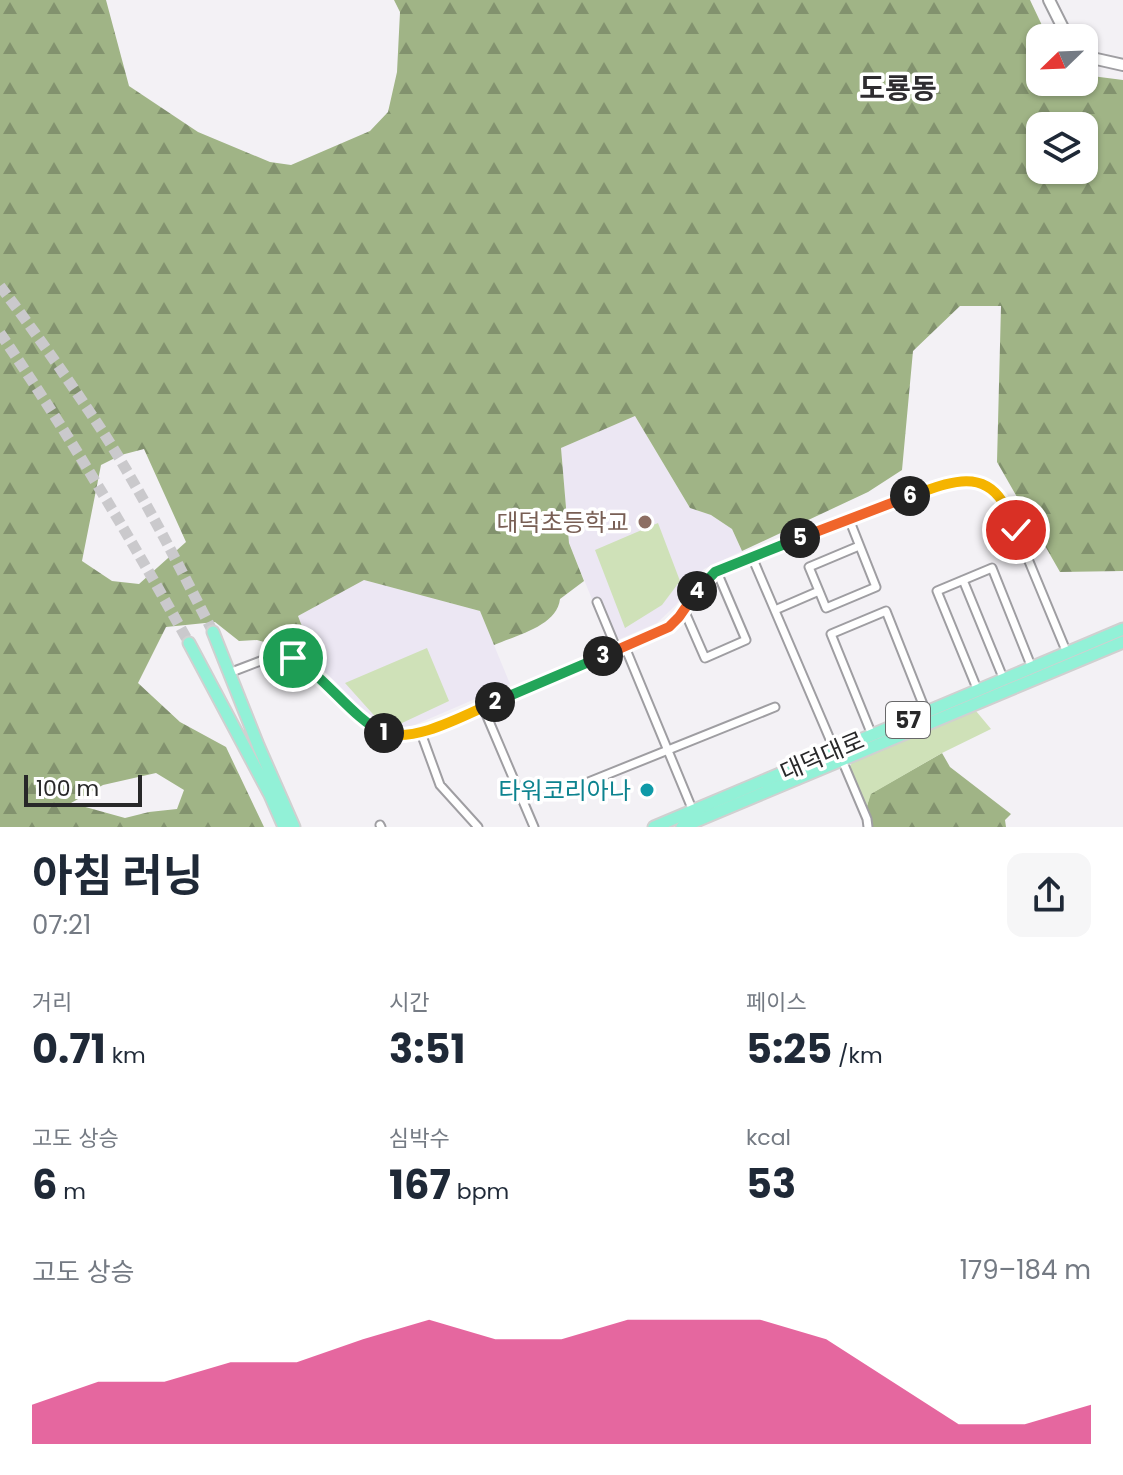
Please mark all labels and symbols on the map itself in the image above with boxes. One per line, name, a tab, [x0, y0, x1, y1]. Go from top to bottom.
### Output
north arrow	[1026, 24, 1098, 96]
district label: 도룡동	[859, 69, 937, 108]
pin: 6	[890, 476, 930, 516]
pin	[982, 496, 1050, 564]
place label: 대덕초등학교	[497, 506, 629, 539]
marker: 대덕초등학교	[636, 513, 654, 531]
pin: 5	[780, 518, 820, 558]
pin: 4	[677, 571, 717, 611]
pin	[259, 624, 327, 692]
pin: 3	[583, 636, 623, 676]
pin: 2	[475, 682, 515, 722]
road number: 57	[886, 702, 930, 738]
pin: 1	[364, 713, 404, 753]
street label: 대덕대로	[775, 724, 869, 788]
scale bar	[24, 771, 142, 807]
place label: 타워코리아나	[499, 774, 631, 807]
marker: 타워코리아나	[638, 781, 656, 799]

